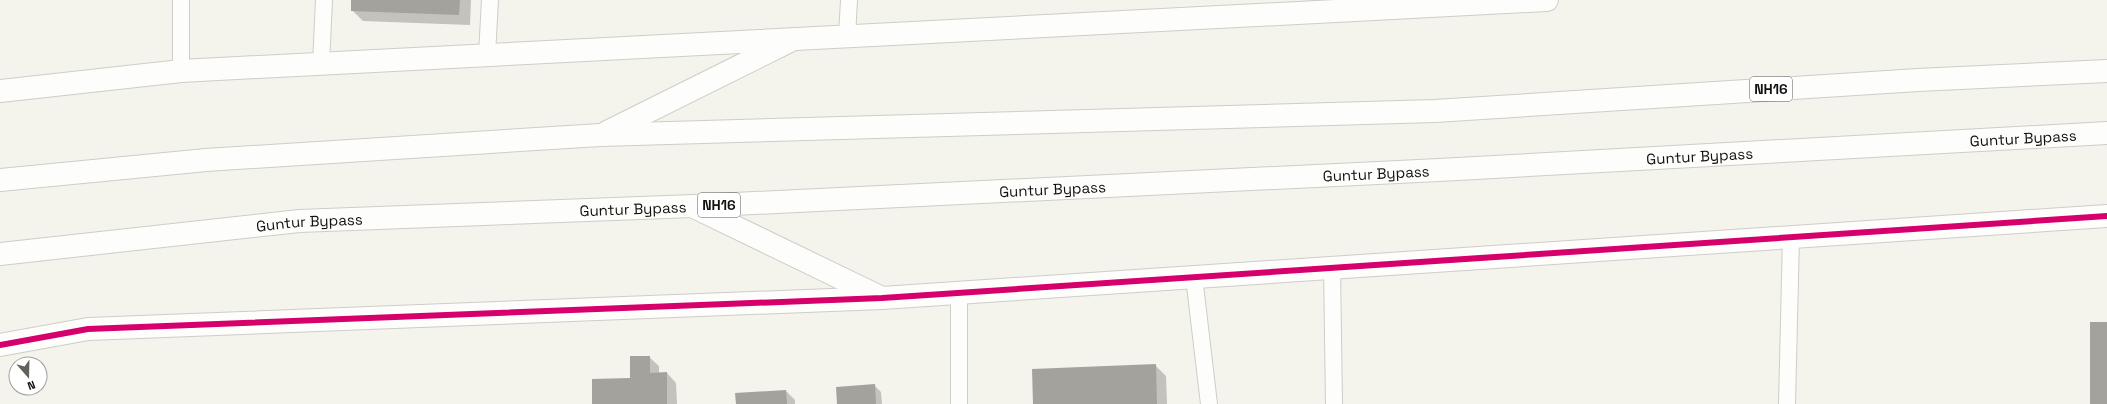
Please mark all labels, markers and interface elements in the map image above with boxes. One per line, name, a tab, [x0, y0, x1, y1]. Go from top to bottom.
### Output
road number: NH16	[1750, 77, 1792, 101]
street label: Guntur Bypass	[1969, 125, 2077, 150]
street label: Guntur Bypass	[1646, 143, 1754, 168]
street label: Guntur Bypass	[1322, 161, 1430, 185]
street label: Guntur Bypass	[999, 177, 1106, 201]
road number: NH16	[698, 193, 740, 217]
street label: Guntur Bypass	[579, 197, 687, 220]
street label: Guntur Bypass	[255, 209, 363, 235]
north arrow	[8, 356, 48, 396]
text: N	[26, 378, 37, 393]

